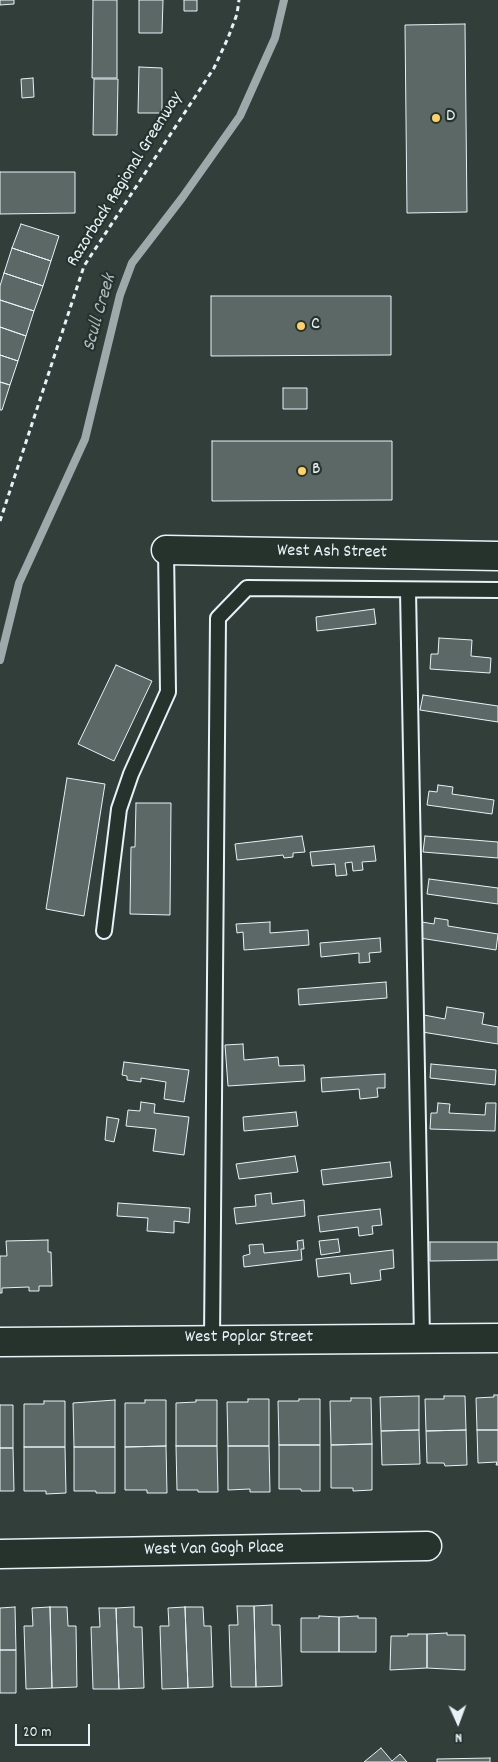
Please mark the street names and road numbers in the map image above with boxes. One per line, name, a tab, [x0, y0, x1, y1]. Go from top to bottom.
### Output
street label: Razorback Regional Greenway	[63, 89, 189, 271]
street label: West Ash Street	[277, 541, 387, 565]
street label: West Poplar Street	[185, 1328, 313, 1350]
street label: West Van Gogh Place	[144, 1538, 284, 1562]

